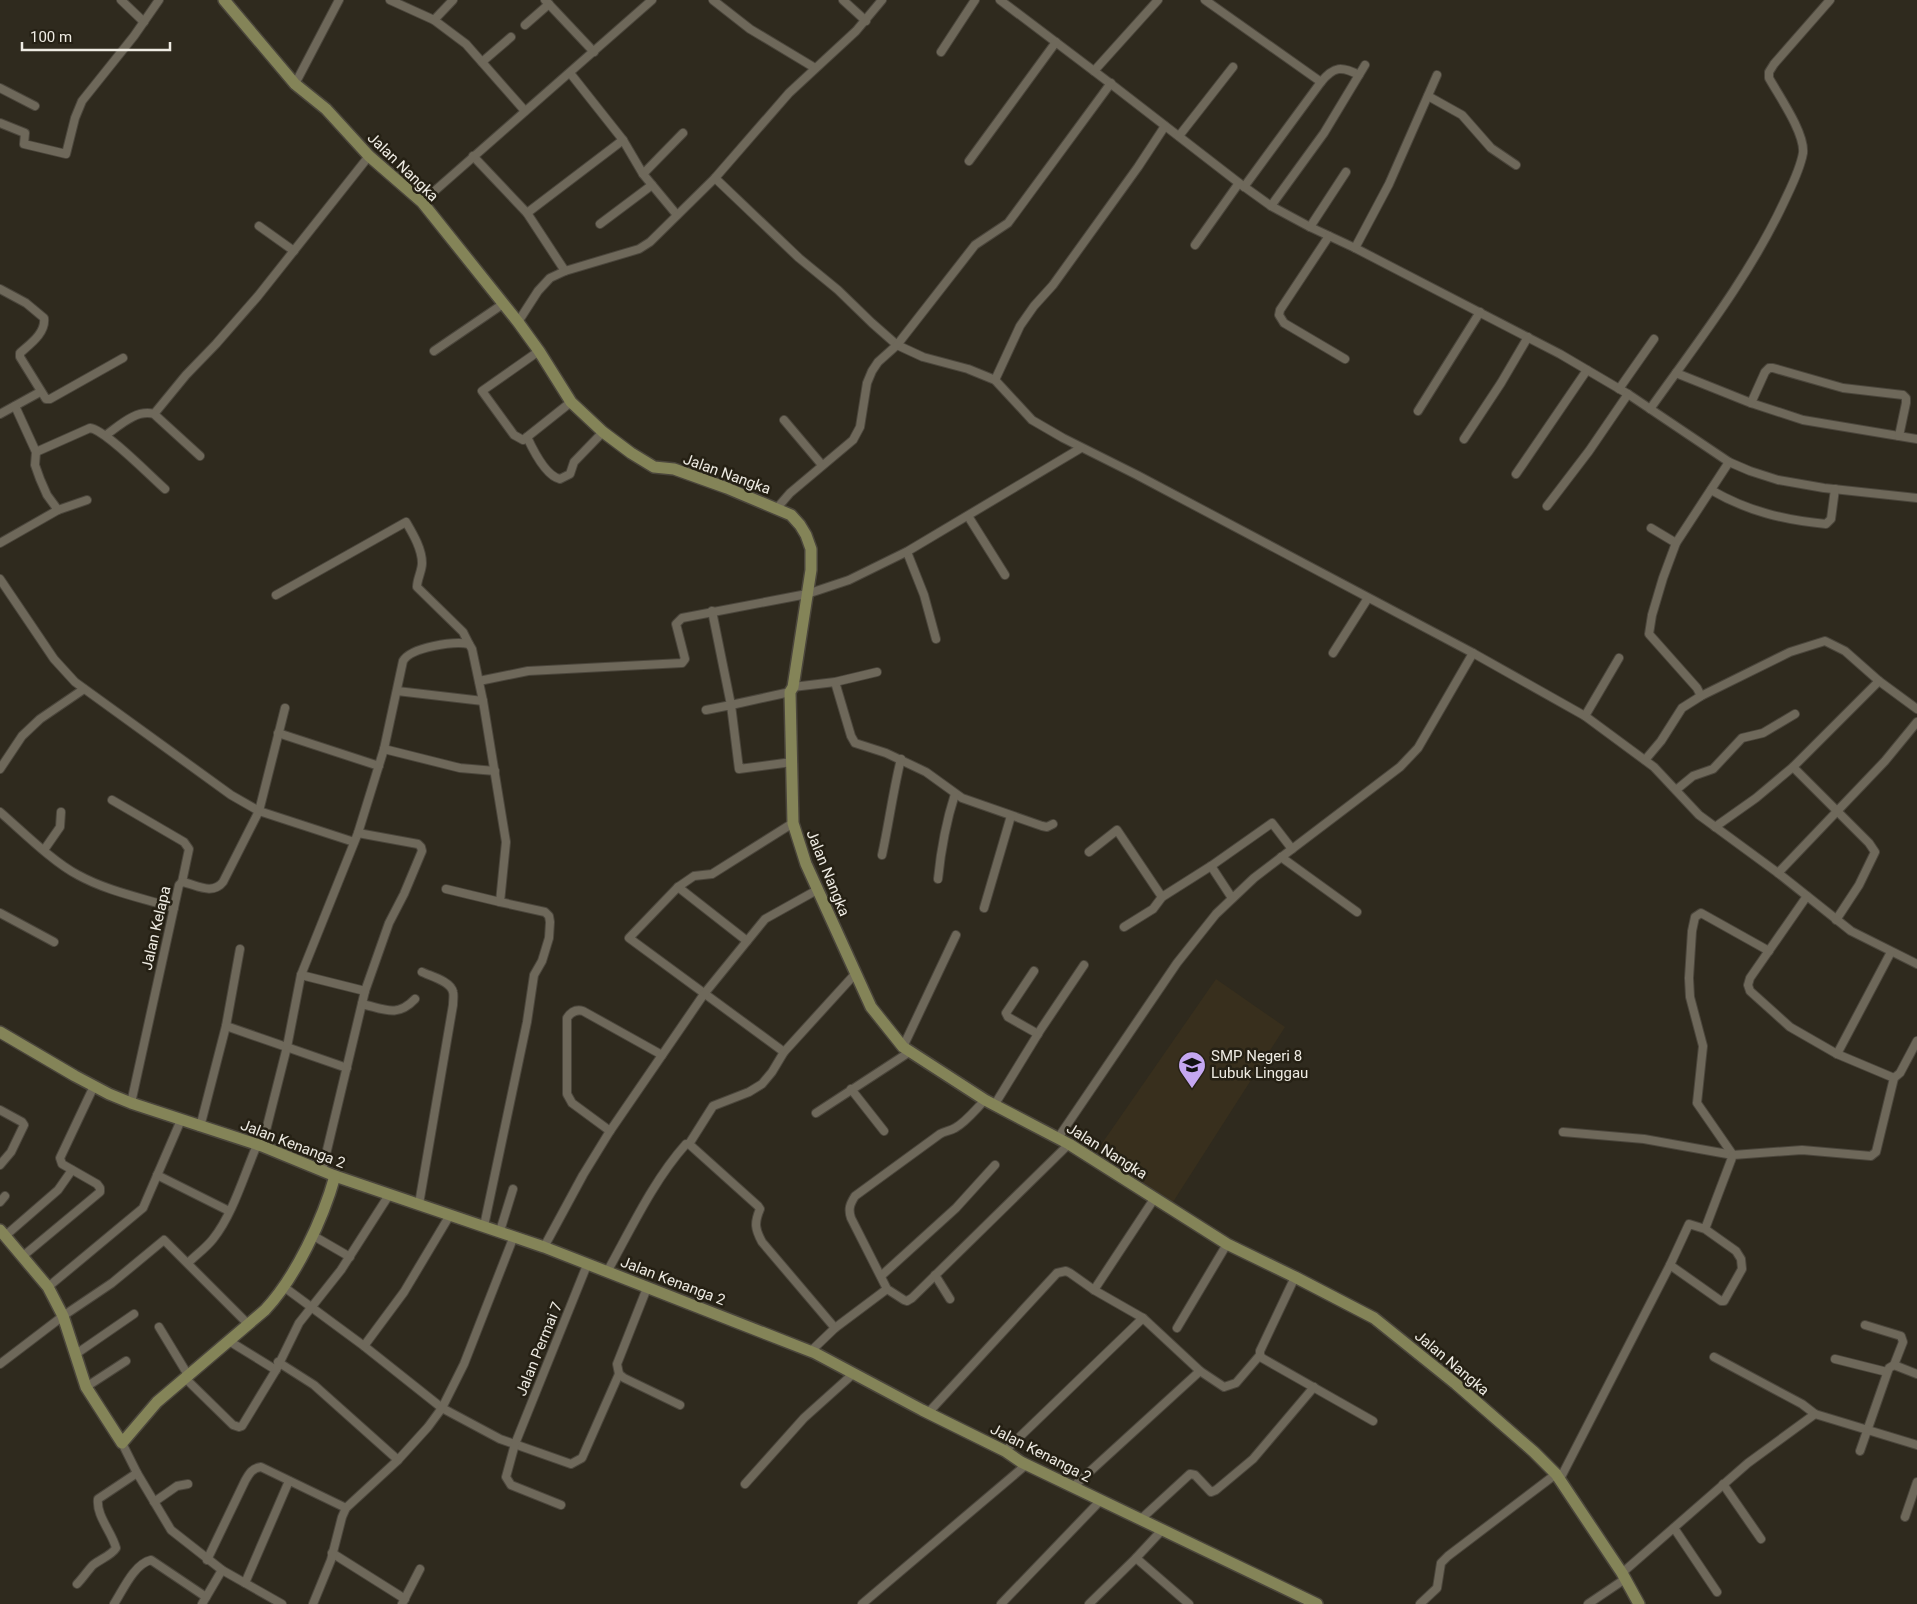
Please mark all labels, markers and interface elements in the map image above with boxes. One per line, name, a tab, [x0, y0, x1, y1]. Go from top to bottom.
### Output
scale bar	[22, 20, 170, 52]
text: 100 m	[30, 28, 72, 46]
street label: Jalan Nangka	[364, 129, 442, 205]
street label: Jalan Nangka	[681, 450, 773, 498]
street label: Jalan Nangka	[803, 827, 853, 919]
street label: Jalan Kelapa	[138, 884, 174, 972]
place label: SMP Negeri 8 Lubuk Linggau	[1211, 1047, 1308, 1082]
school or university icon: SMP Negeri 8 Lubuk Linggau	[1177, 1050, 1207, 1089]
street label: Jalan Kenanga 2	[238, 1116, 348, 1172]
street label: Jalan Nangka	[1063, 1119, 1151, 1183]
street label: Jalan Kenanga 2	[618, 1253, 728, 1309]
street label: Jalan Permai 7	[512, 1299, 566, 1399]
street label: Jalan Nangka	[1411, 1327, 1493, 1399]
street label: Jalan Kenanga 2	[988, 1420, 1094, 1486]

